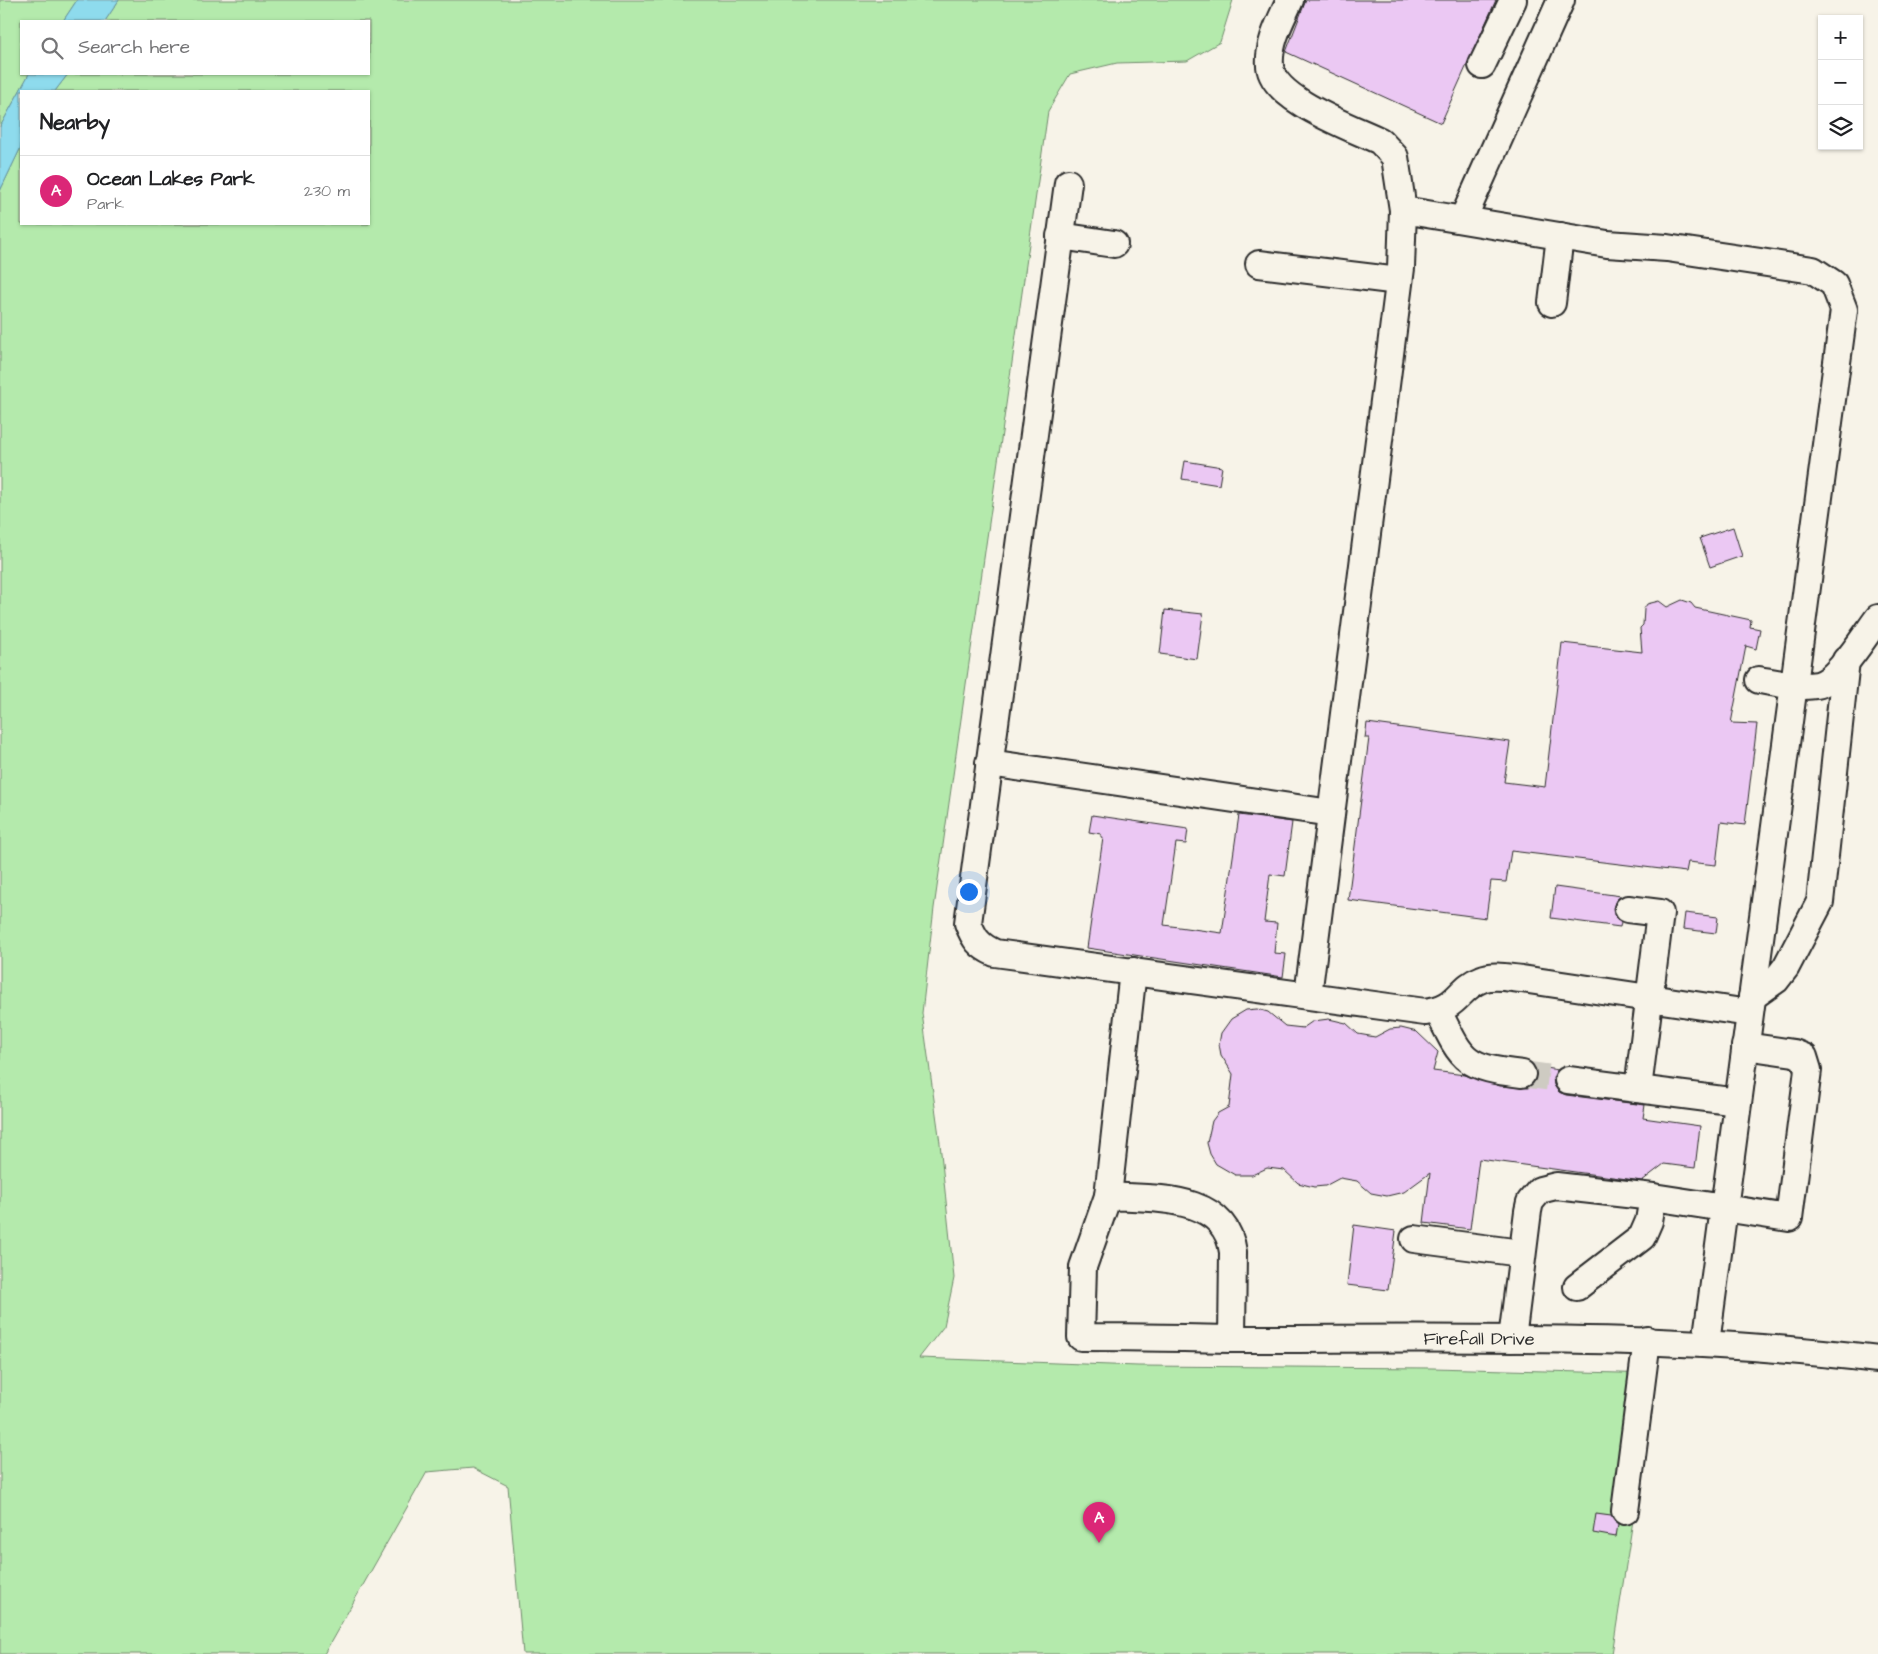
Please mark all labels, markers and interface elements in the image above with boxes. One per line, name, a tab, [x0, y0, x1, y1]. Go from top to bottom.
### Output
map controls	[1818, 15, 1863, 150]
button: +	[1818, 15, 1863, 60]
search box	[20, 20, 370, 75]
icon: search	[38, 34, 66, 62]
text: Search here	[78, 34, 190, 61]
button: −	[1818, 60, 1863, 105]
button: layers	[1818, 105, 1863, 150]
text: Nearby	[40, 108, 110, 137]
text: Ocean Lakes Park	[87, 166, 255, 193]
text: A	[51, 180, 61, 202]
text: 230 m	[304, 180, 350, 202]
text: Park	[87, 193, 124, 215]
your location	[956, 879, 982, 905]
street label: Firefall Drive	[1423, 1326, 1535, 1351]
pin: A	[1083, 1502, 1115, 1543]

